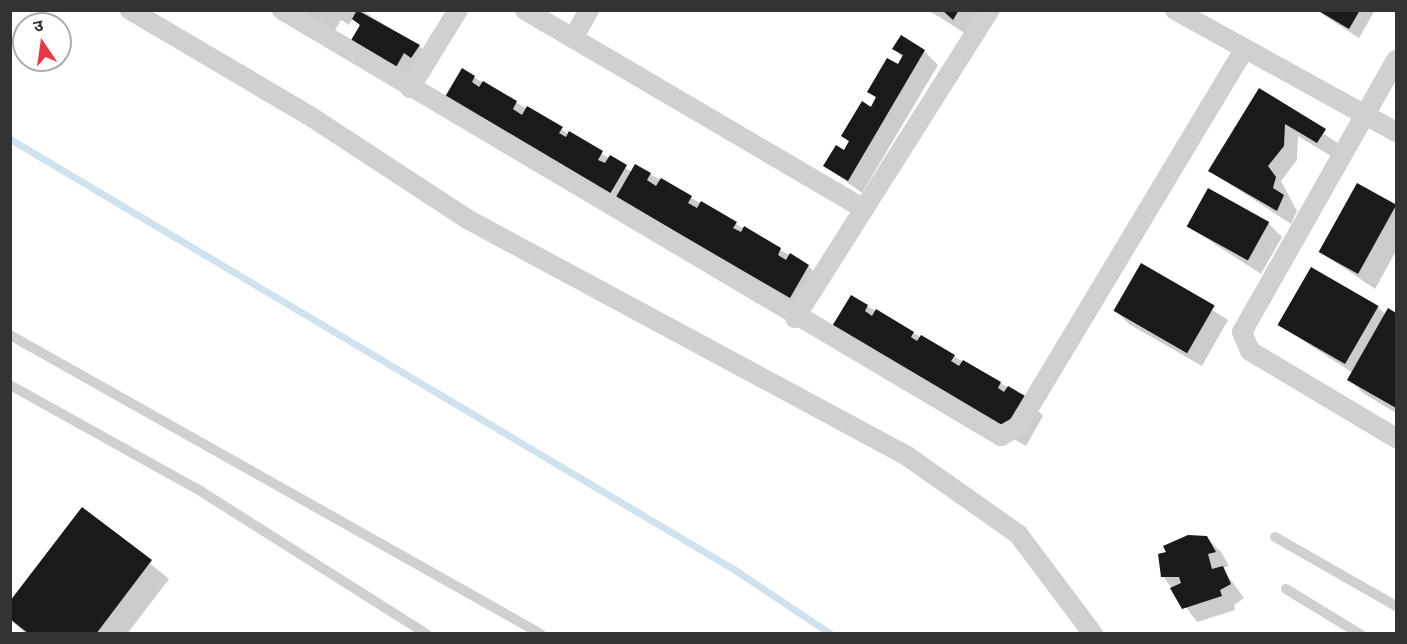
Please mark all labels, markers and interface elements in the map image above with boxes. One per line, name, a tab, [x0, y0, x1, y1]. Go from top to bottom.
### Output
north arrow	[12, 12, 72, 72]
text: उ	[31, 14, 45, 38]

